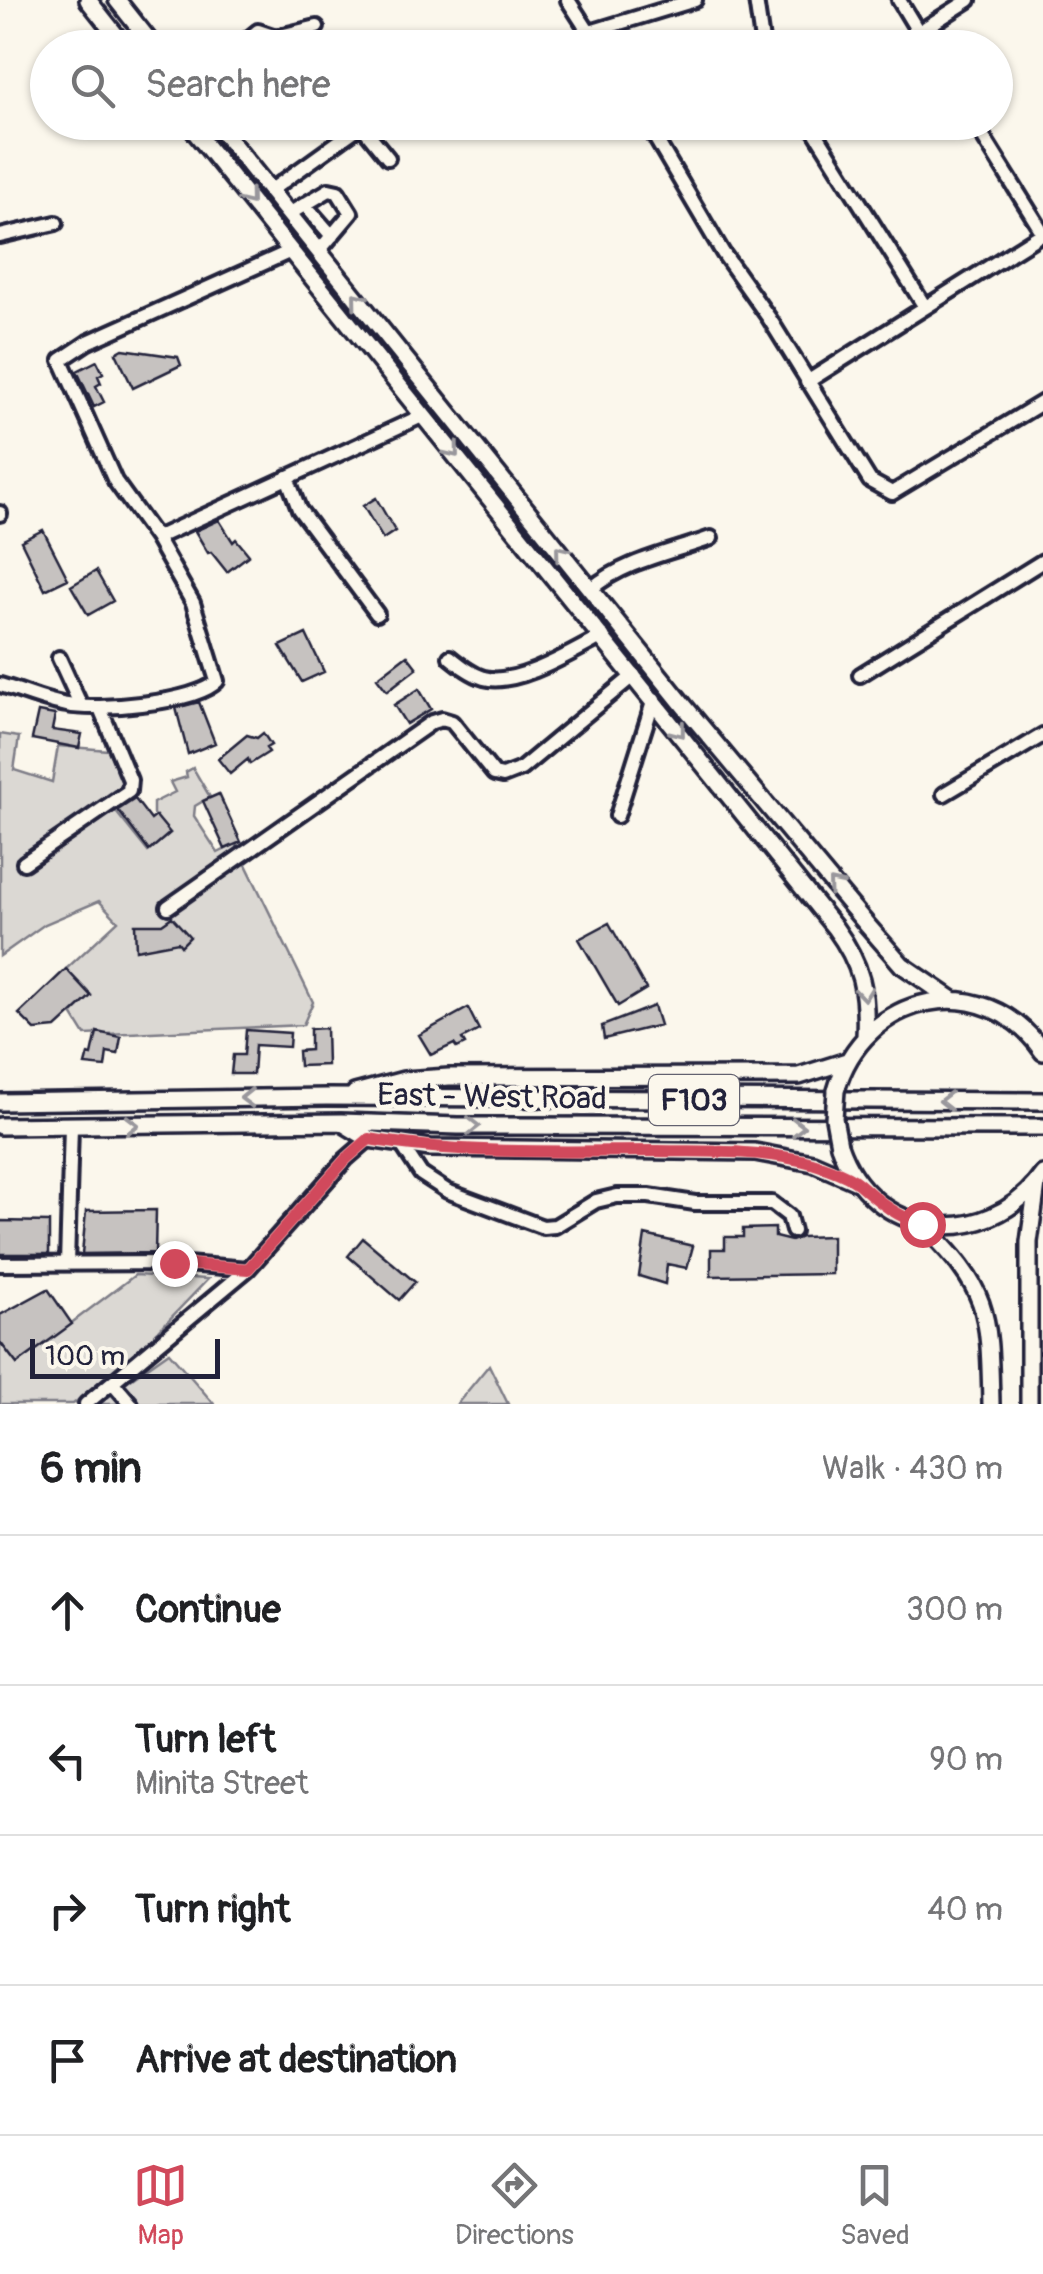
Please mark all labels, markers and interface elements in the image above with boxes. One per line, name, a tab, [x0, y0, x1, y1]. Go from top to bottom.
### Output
search box	[30, 30, 1013, 140]
icon: search	[65, 58, 120, 113]
text: Search here	[145, 61, 331, 109]
one-way arrow	[236, 187, 254, 205]
one-way arrow	[352, 293, 370, 311]
one-way arrow	[441, 440, 459, 458]
one-way arrow	[555, 546, 573, 564]
one-way arrow	[667, 720, 685, 738]
one-way arrow	[828, 878, 846, 896]
one-way arrow	[852, 986, 874, 1002]
street label: East - West Road	[377, 1075, 607, 1119]
road number: F103	[649, 1075, 739, 1125]
one-way arrow	[239, 1087, 254, 1109]
one-way arrow	[937, 1090, 952, 1112]
one-way arrow	[126, 1114, 141, 1136]
one-way arrow	[466, 1115, 482, 1137]
one-way arrow	[791, 1116, 807, 1137]
route start	[900, 1202, 946, 1248]
route end	[152, 1241, 198, 1287]
scale bar	[30, 1334, 220, 1378]
text: 100 m	[45, 1339, 125, 1374]
text: 6 min	[40, 1443, 142, 1495]
text: Walk · 430 m	[822, 1449, 1003, 1489]
icon: ahead	[40, 1583, 95, 1638]
text: Continue	[135, 1586, 281, 1634]
text: 300 m	[906, 1590, 1003, 1630]
text: Turn left	[135, 1716, 276, 1764]
icon: left	[40, 1733, 95, 1788]
text: 90 m	[929, 1740, 1003, 1780]
text: Minita Street	[135, 1764, 309, 1804]
icon: right	[40, 1883, 95, 1938]
text: Turn right	[135, 1886, 290, 1934]
text: 40 m	[927, 1890, 1003, 1930]
icon: arrive	[40, 2033, 95, 2088]
text: Arrive at destination	[135, 2036, 457, 2084]
tab: Map	[133, 2158, 188, 2253]
tab: Directions	[455, 2158, 574, 2253]
tab: Saved	[840, 2158, 910, 2253]

